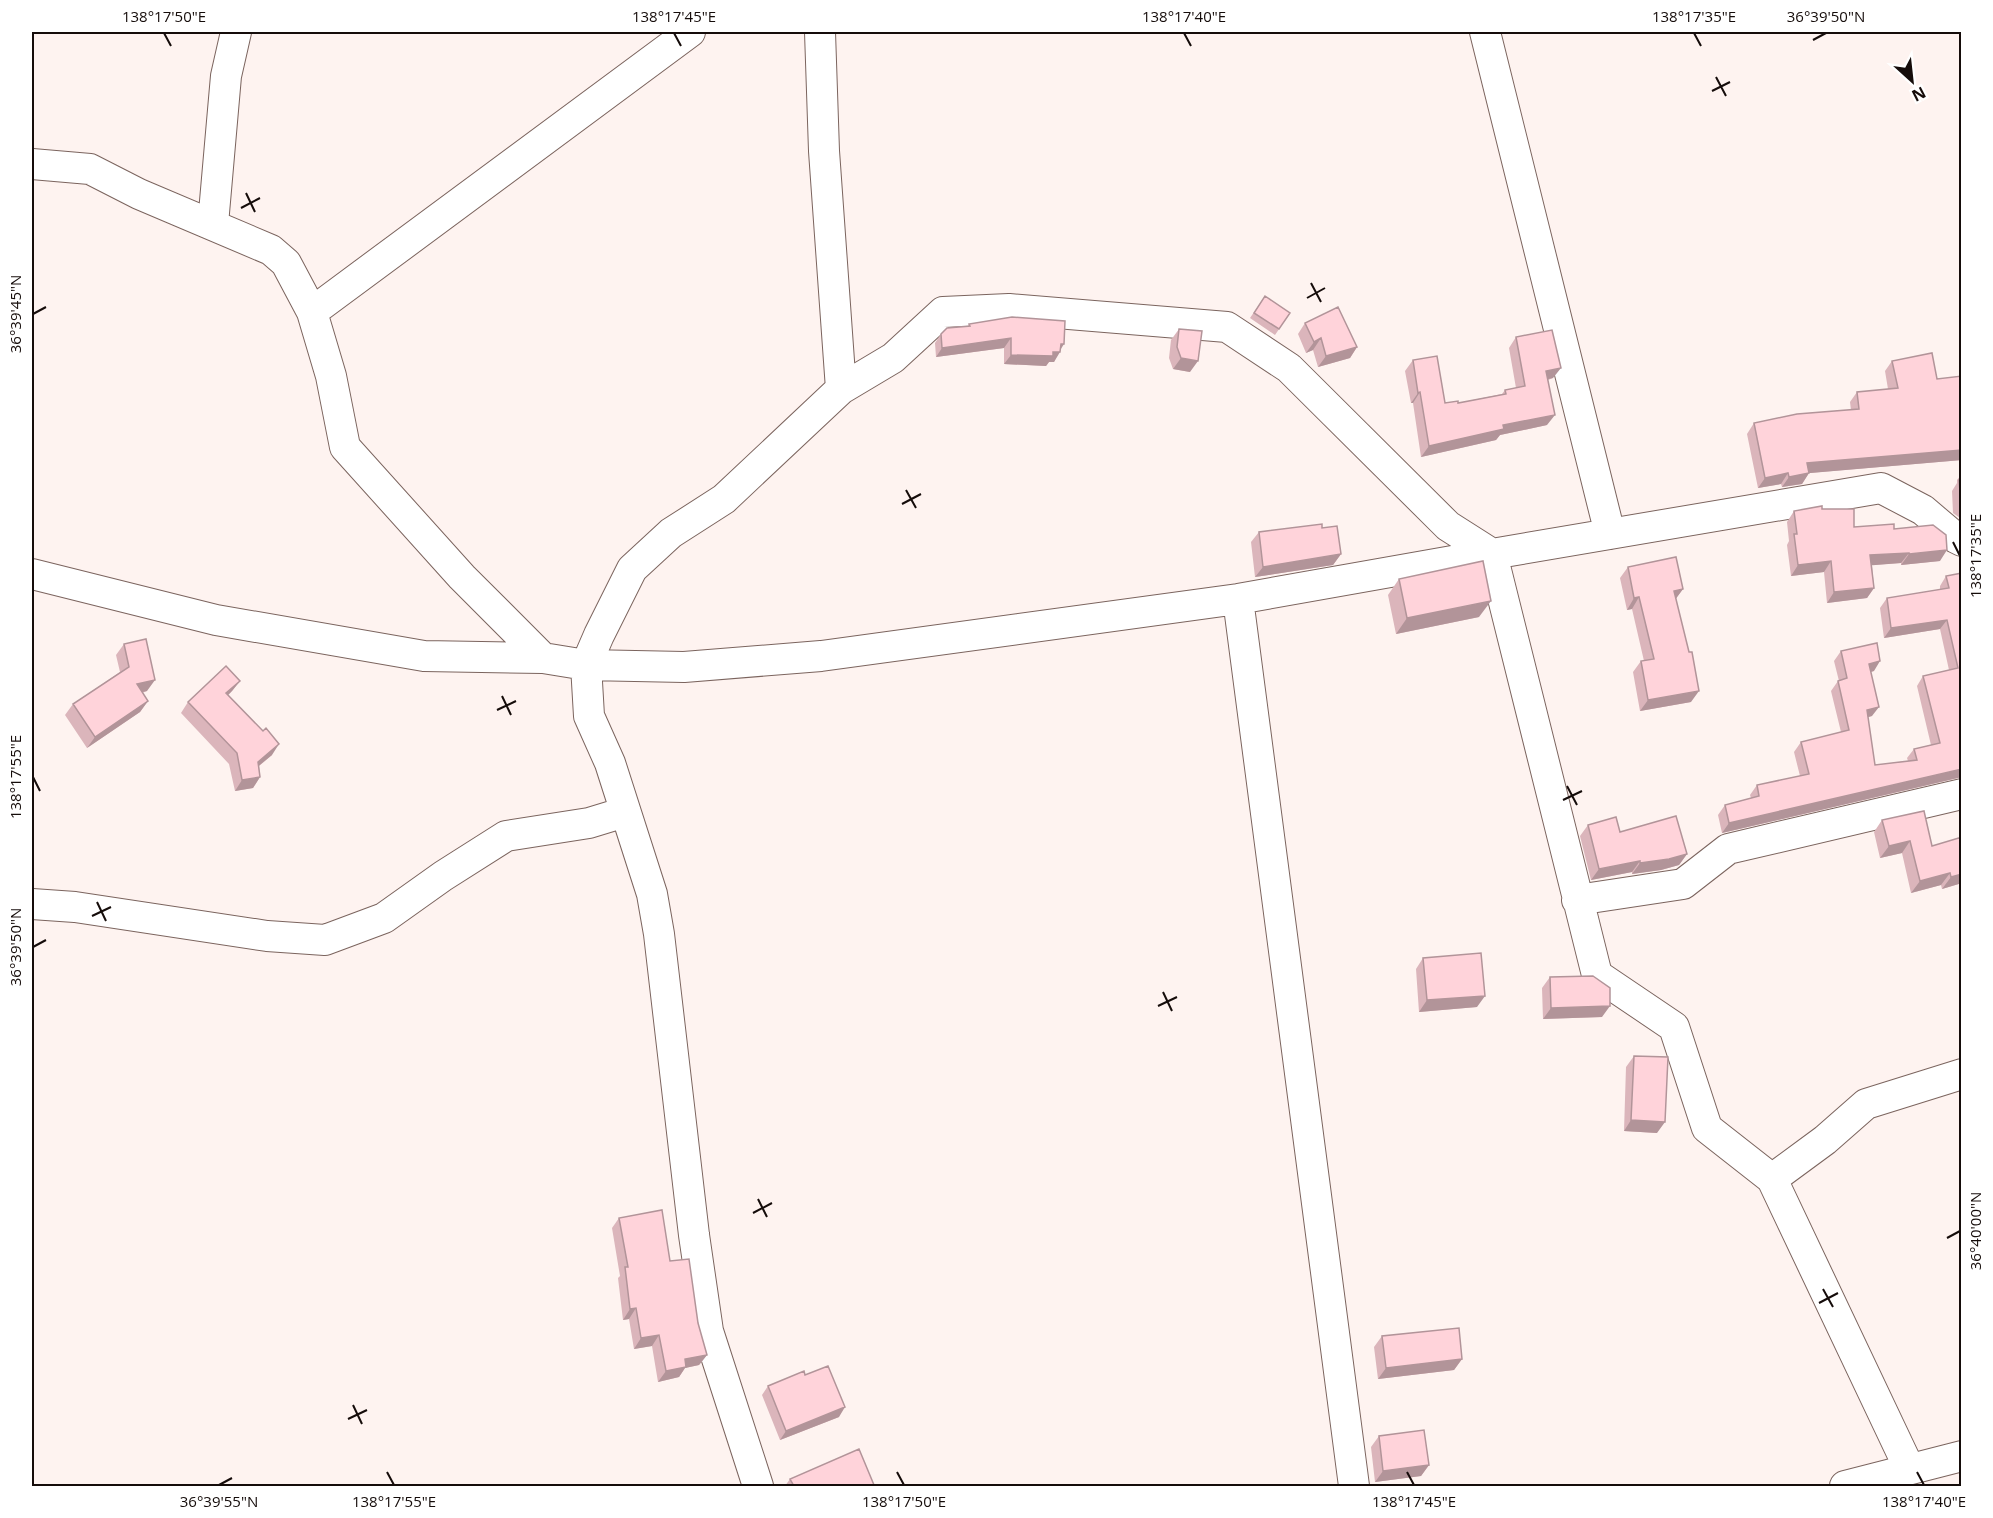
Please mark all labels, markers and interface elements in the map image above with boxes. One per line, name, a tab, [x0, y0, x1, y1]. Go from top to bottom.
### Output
text: 138°17'50"E	[122, 6, 206, 26]
text: 138°17'45"E	[632, 6, 716, 26]
text: 138°17'40"E	[1142, 6, 1226, 26]
text: 138°17'35"E	[1652, 6, 1736, 26]
text: 36°39'50"N	[1787, 6, 1865, 26]
north arrow	[1882, 51, 1942, 111]
text: N	[1908, 82, 1930, 107]
text: 36°39'45"N	[5, 275, 25, 353]
text: 138°17'35"E	[1965, 514, 1985, 598]
text: 138°17'55"E	[5, 735, 25, 819]
text: 36°39'50"N	[5, 908, 25, 986]
text: 36°40'00"N	[1965, 1192, 1985, 1270]
text: 36°39'55"N	[180, 1491, 258, 1511]
text: 138°17'55"E	[352, 1491, 436, 1511]
text: 138°17'50"E	[862, 1491, 946, 1511]
text: 138°17'45"E	[1372, 1491, 1456, 1511]
text: 138°17'40"E	[1882, 1491, 1966, 1511]

